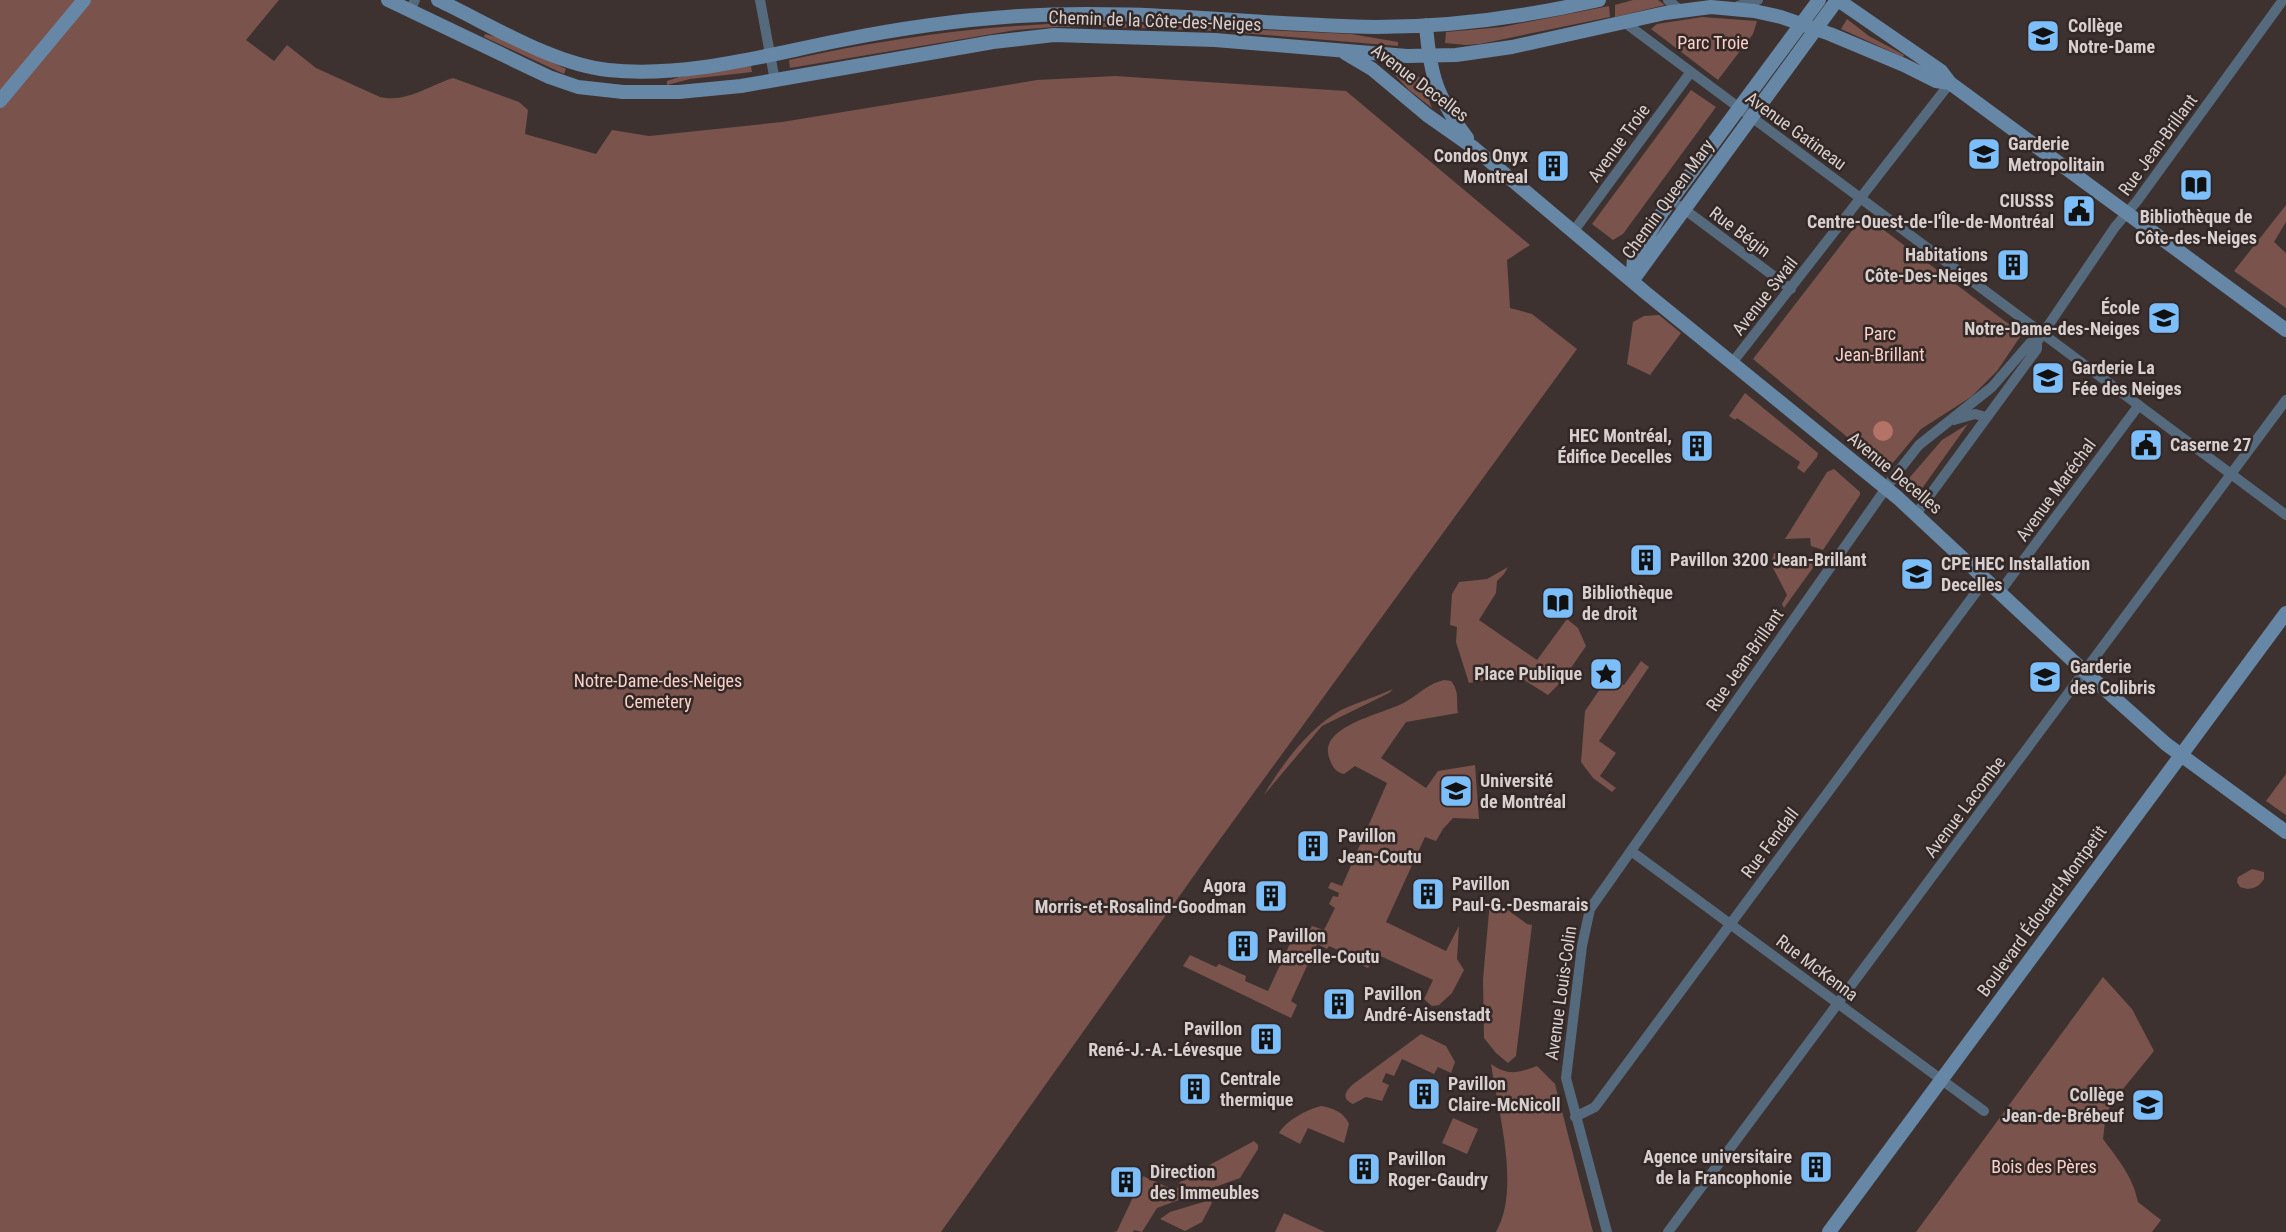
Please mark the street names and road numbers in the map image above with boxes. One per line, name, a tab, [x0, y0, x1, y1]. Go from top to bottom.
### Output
street label: Chemin de la Côte-des-Neiges	[1048, 6, 1262, 35]
street label: Avenue Decelles	[1368, 39, 1473, 126]
street label: Avenue Gatineau	[1742, 87, 1851, 174]
street label: Rue Jean-Brillant	[2114, 90, 2201, 199]
street label: Avenue Troie	[1583, 100, 1654, 186]
street label: Chemin Queen Mary	[1617, 135, 1718, 263]
street label: Rue Bégin	[1706, 202, 1775, 261]
street label: Avenue Swail	[1727, 252, 1802, 339]
street label: Avenue Decelles	[1844, 427, 1947, 518]
street label: Avenue Maréchal	[2011, 434, 2100, 545]
street label: Rue Jean-Brillant	[1702, 604, 1788, 715]
street label: Avenue Lacombe	[1920, 752, 2010, 861]
street label: Rue Fendall	[1736, 804, 1803, 882]
street label: Boulevard Édouard-Montpetit	[1973, 821, 2111, 1000]
street label: Avenue Louis-Colin	[1541, 924, 1580, 1061]
street label: Rue McKenna	[1772, 930, 1862, 1005]

